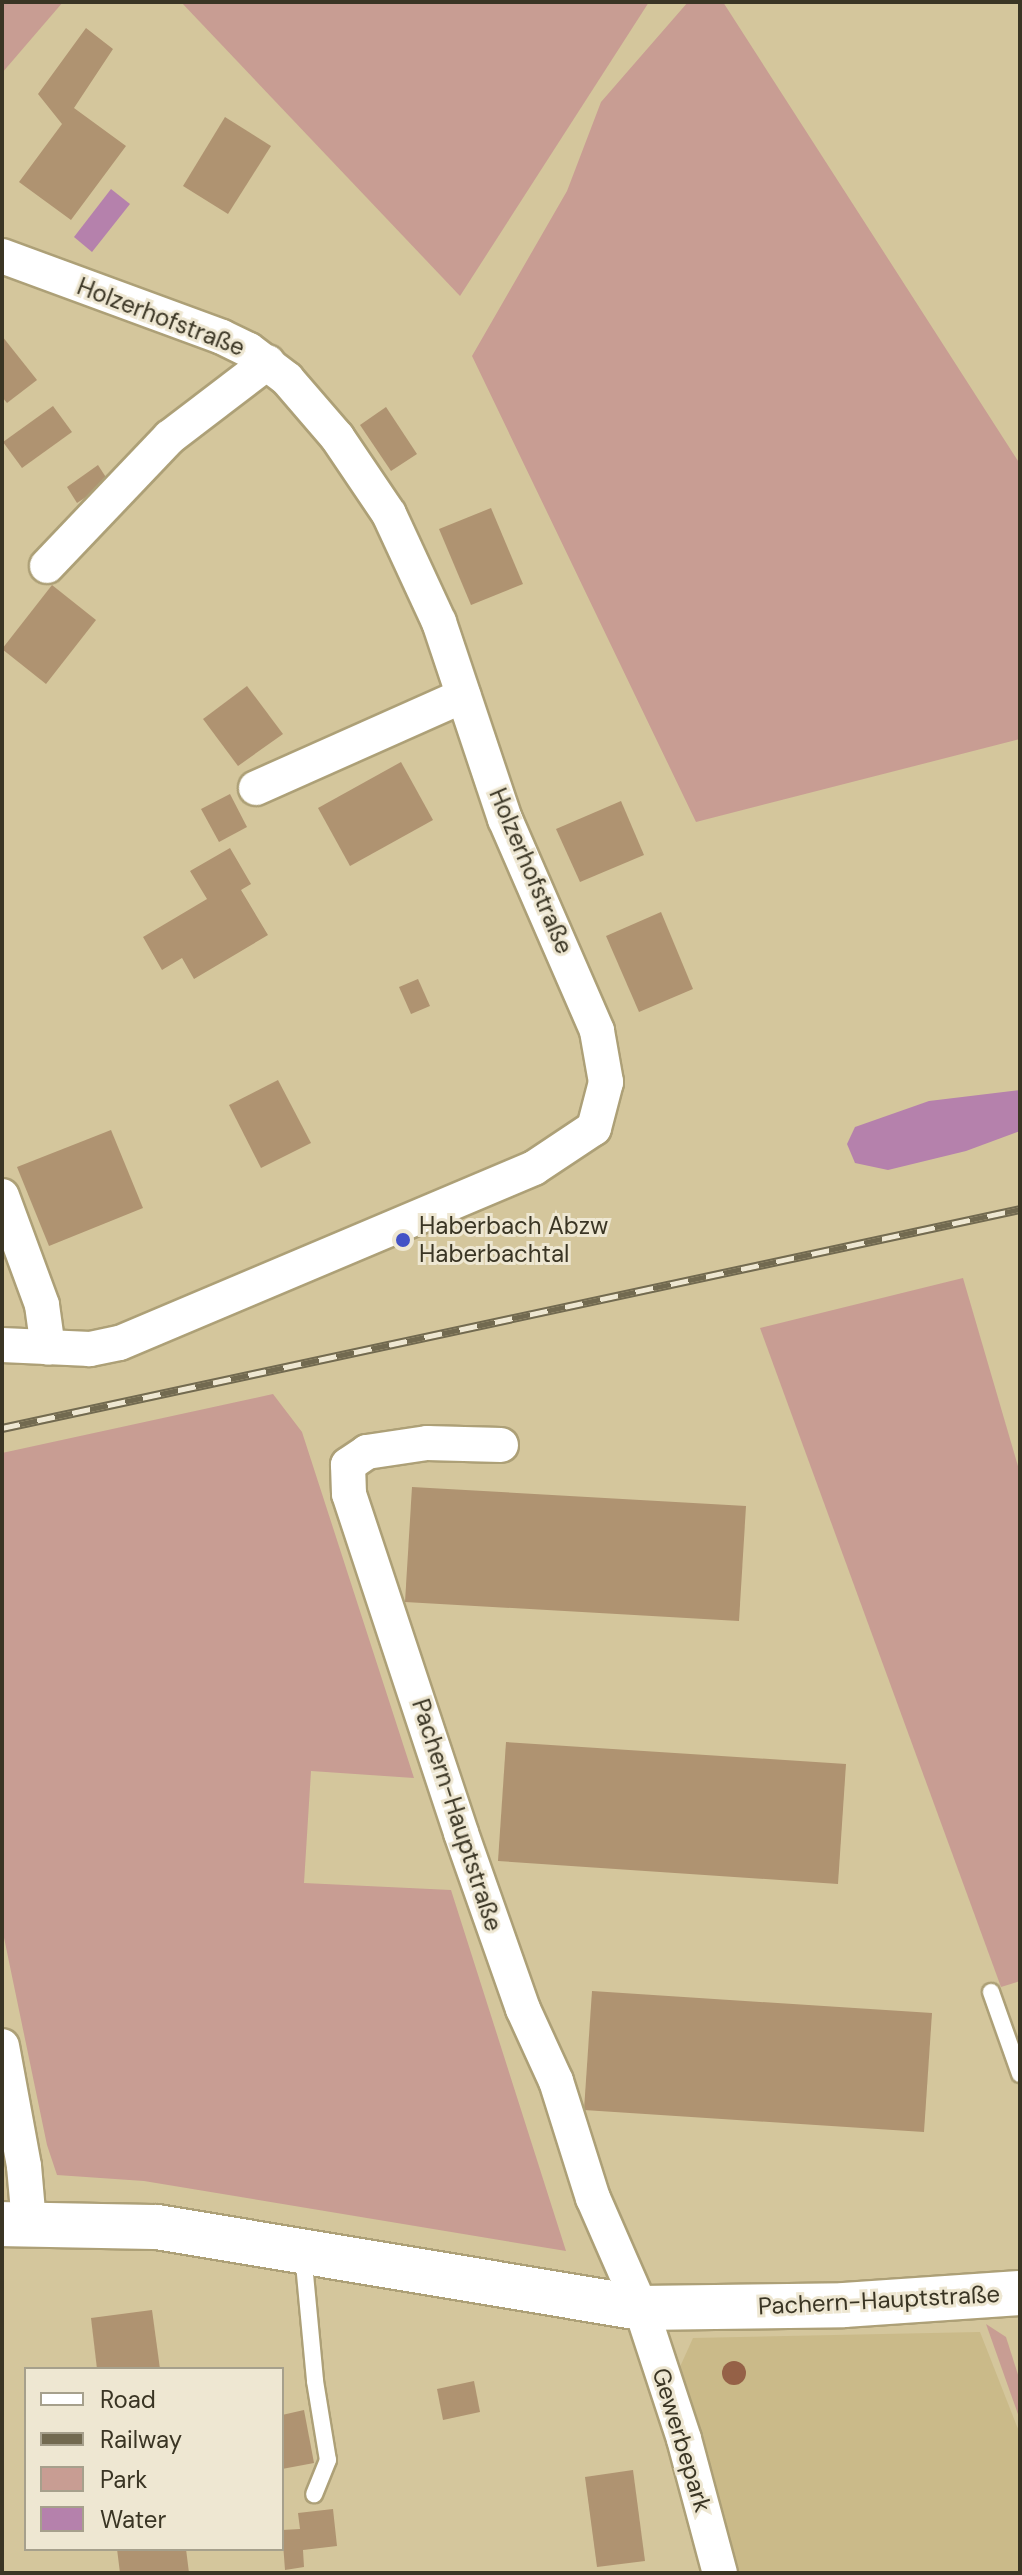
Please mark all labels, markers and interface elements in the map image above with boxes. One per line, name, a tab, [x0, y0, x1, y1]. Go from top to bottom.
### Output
street label: Holzerhofstraße	[73, 272, 249, 362]
street label: Holzerhofstraße	[483, 784, 579, 958]
place label: Haberbach Abzw Haberbachtal	[419, 1212, 608, 1268]
marker: Haberbach Abzw Haberbachtal	[394, 1231, 412, 1249]
street label: Pachern-Hauptstraße	[406, 1695, 508, 1935]
street label: Pachern-Hauptstraße	[757, 2279, 1001, 2321]
street label: Gewerbepark	[646, 2364, 718, 2516]
legend	[24, 2367, 284, 2551]
text: Road	[100, 2384, 156, 2415]
text: Railway	[100, 2424, 182, 2455]
text: Park	[100, 2464, 147, 2495]
text: Water	[100, 2504, 166, 2535]

